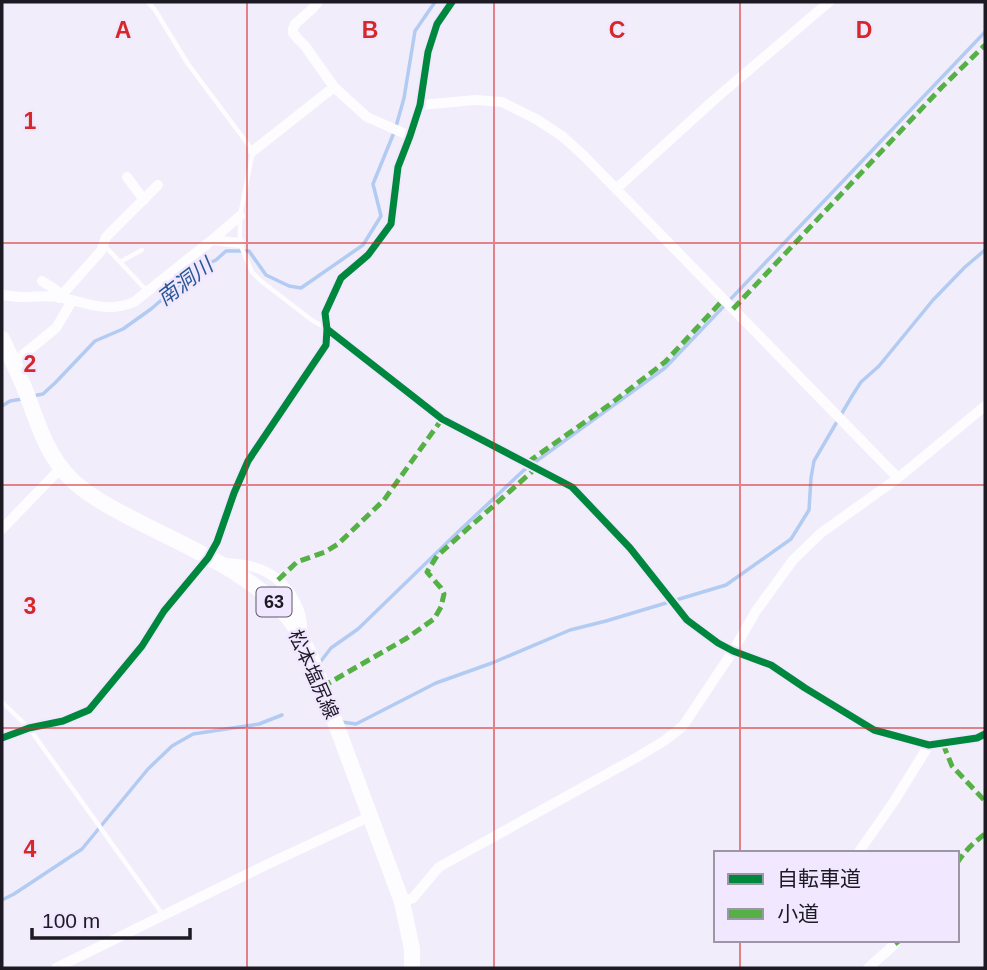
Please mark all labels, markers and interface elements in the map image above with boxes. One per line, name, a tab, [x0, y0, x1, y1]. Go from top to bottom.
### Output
text: A	[115, 17, 131, 43]
text: B	[362, 17, 378, 43]
text: C	[609, 17, 625, 43]
text: D	[856, 17, 872, 43]
text: 1	[24, 108, 37, 134]
water label: 南洞川	[153, 252, 218, 310]
text: 2	[24, 351, 36, 377]
road number: 63	[256, 588, 292, 616]
text: 3	[24, 593, 36, 619]
street label: 松本塩尻線	[285, 627, 342, 722]
text: 4	[24, 836, 37, 862]
legend	[714, 851, 959, 942]
text: 自転車道	[777, 867, 861, 890]
scale bar	[32, 897, 189, 941]
text: 小道	[777, 902, 819, 925]
text: 100 m	[42, 909, 100, 932]

